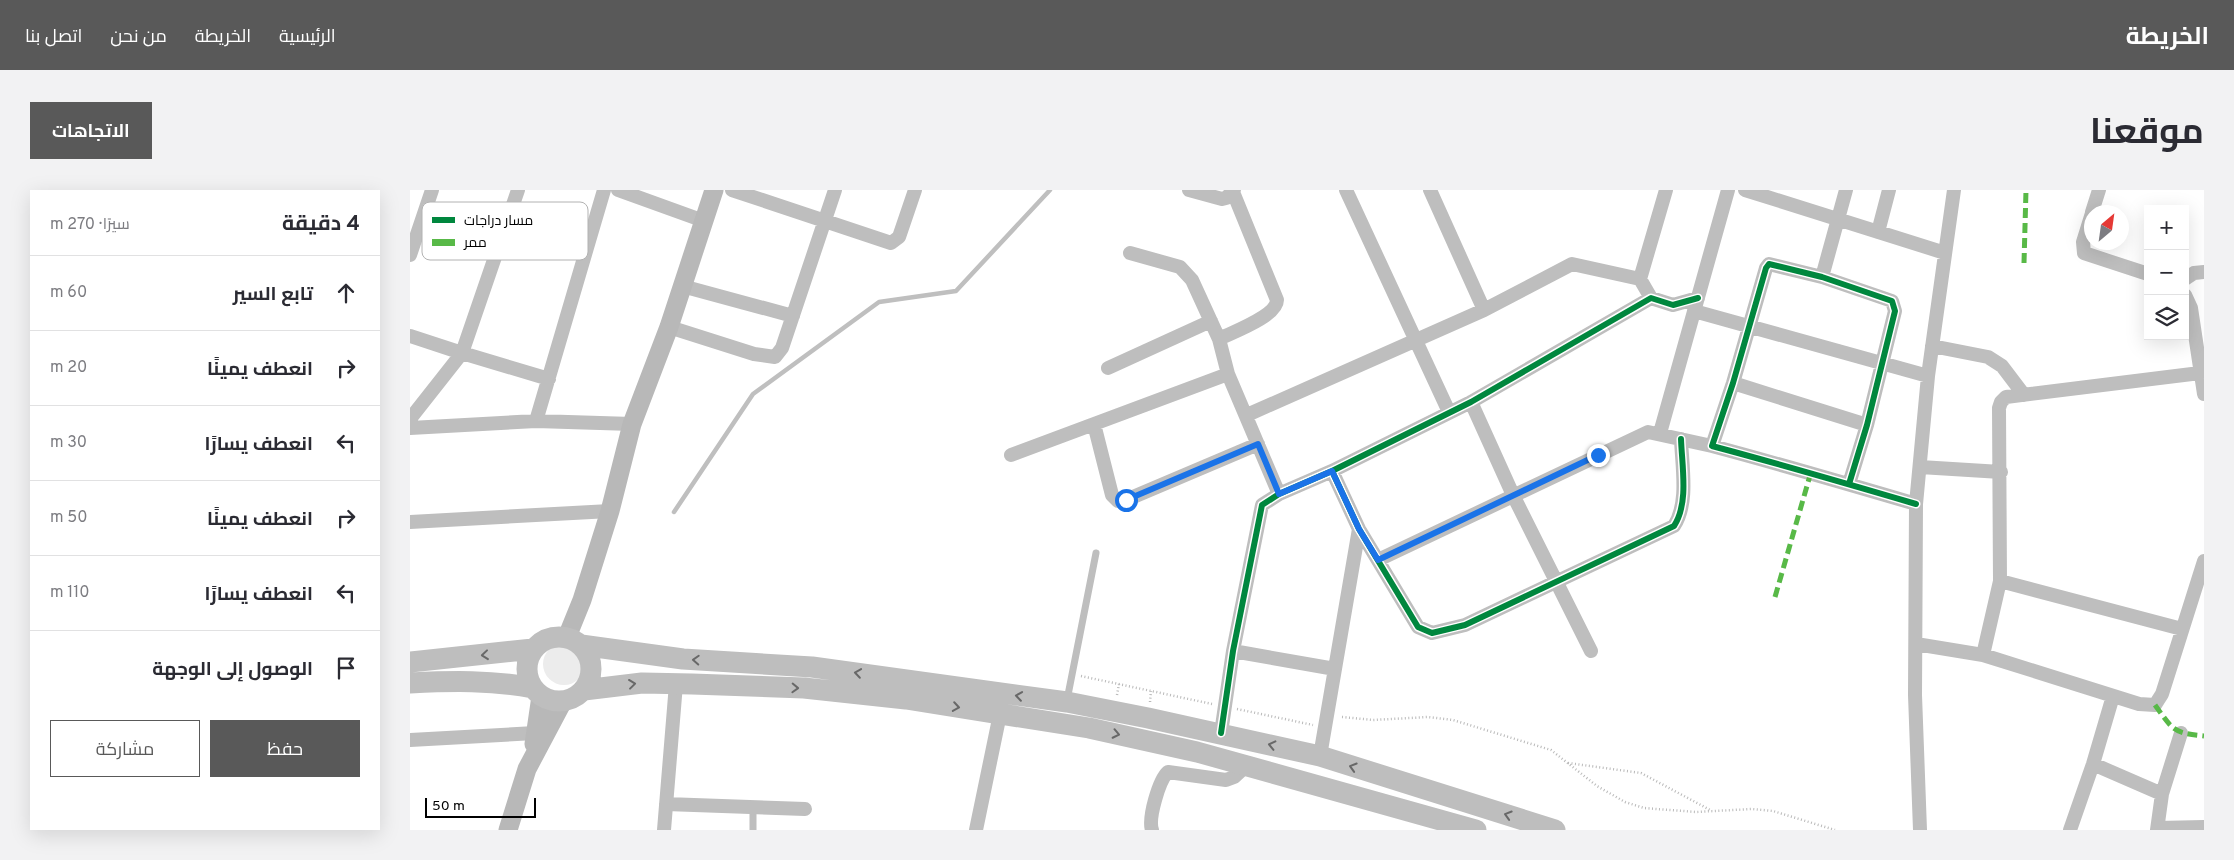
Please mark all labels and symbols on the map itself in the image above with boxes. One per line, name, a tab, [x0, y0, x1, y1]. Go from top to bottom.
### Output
legend	[422, 202, 588, 260]
north arrow	[2084, 205, 2129, 250]
text: مسار دراجات	[464, 213, 533, 230]
text: ممر	[463, 235, 487, 252]
route end	[1587, 444, 1610, 467]
route start	[1115, 489, 1138, 512]
one-way arrow	[480, 649, 488, 660]
one-way arrow	[692, 654, 700, 665]
one-way arrow	[854, 668, 862, 679]
one-way arrow	[629, 679, 637, 690]
one-way arrow	[791, 682, 799, 693]
one-way arrow	[1014, 691, 1023, 701]
one-way arrow	[952, 701, 960, 712]
one-way arrow	[1112, 728, 1121, 739]
one-way arrow	[1268, 740, 1277, 751]
one-way arrow	[1350, 763, 1358, 773]
scale bar	[425, 795, 536, 818]
one-way arrow	[1505, 811, 1513, 821]

